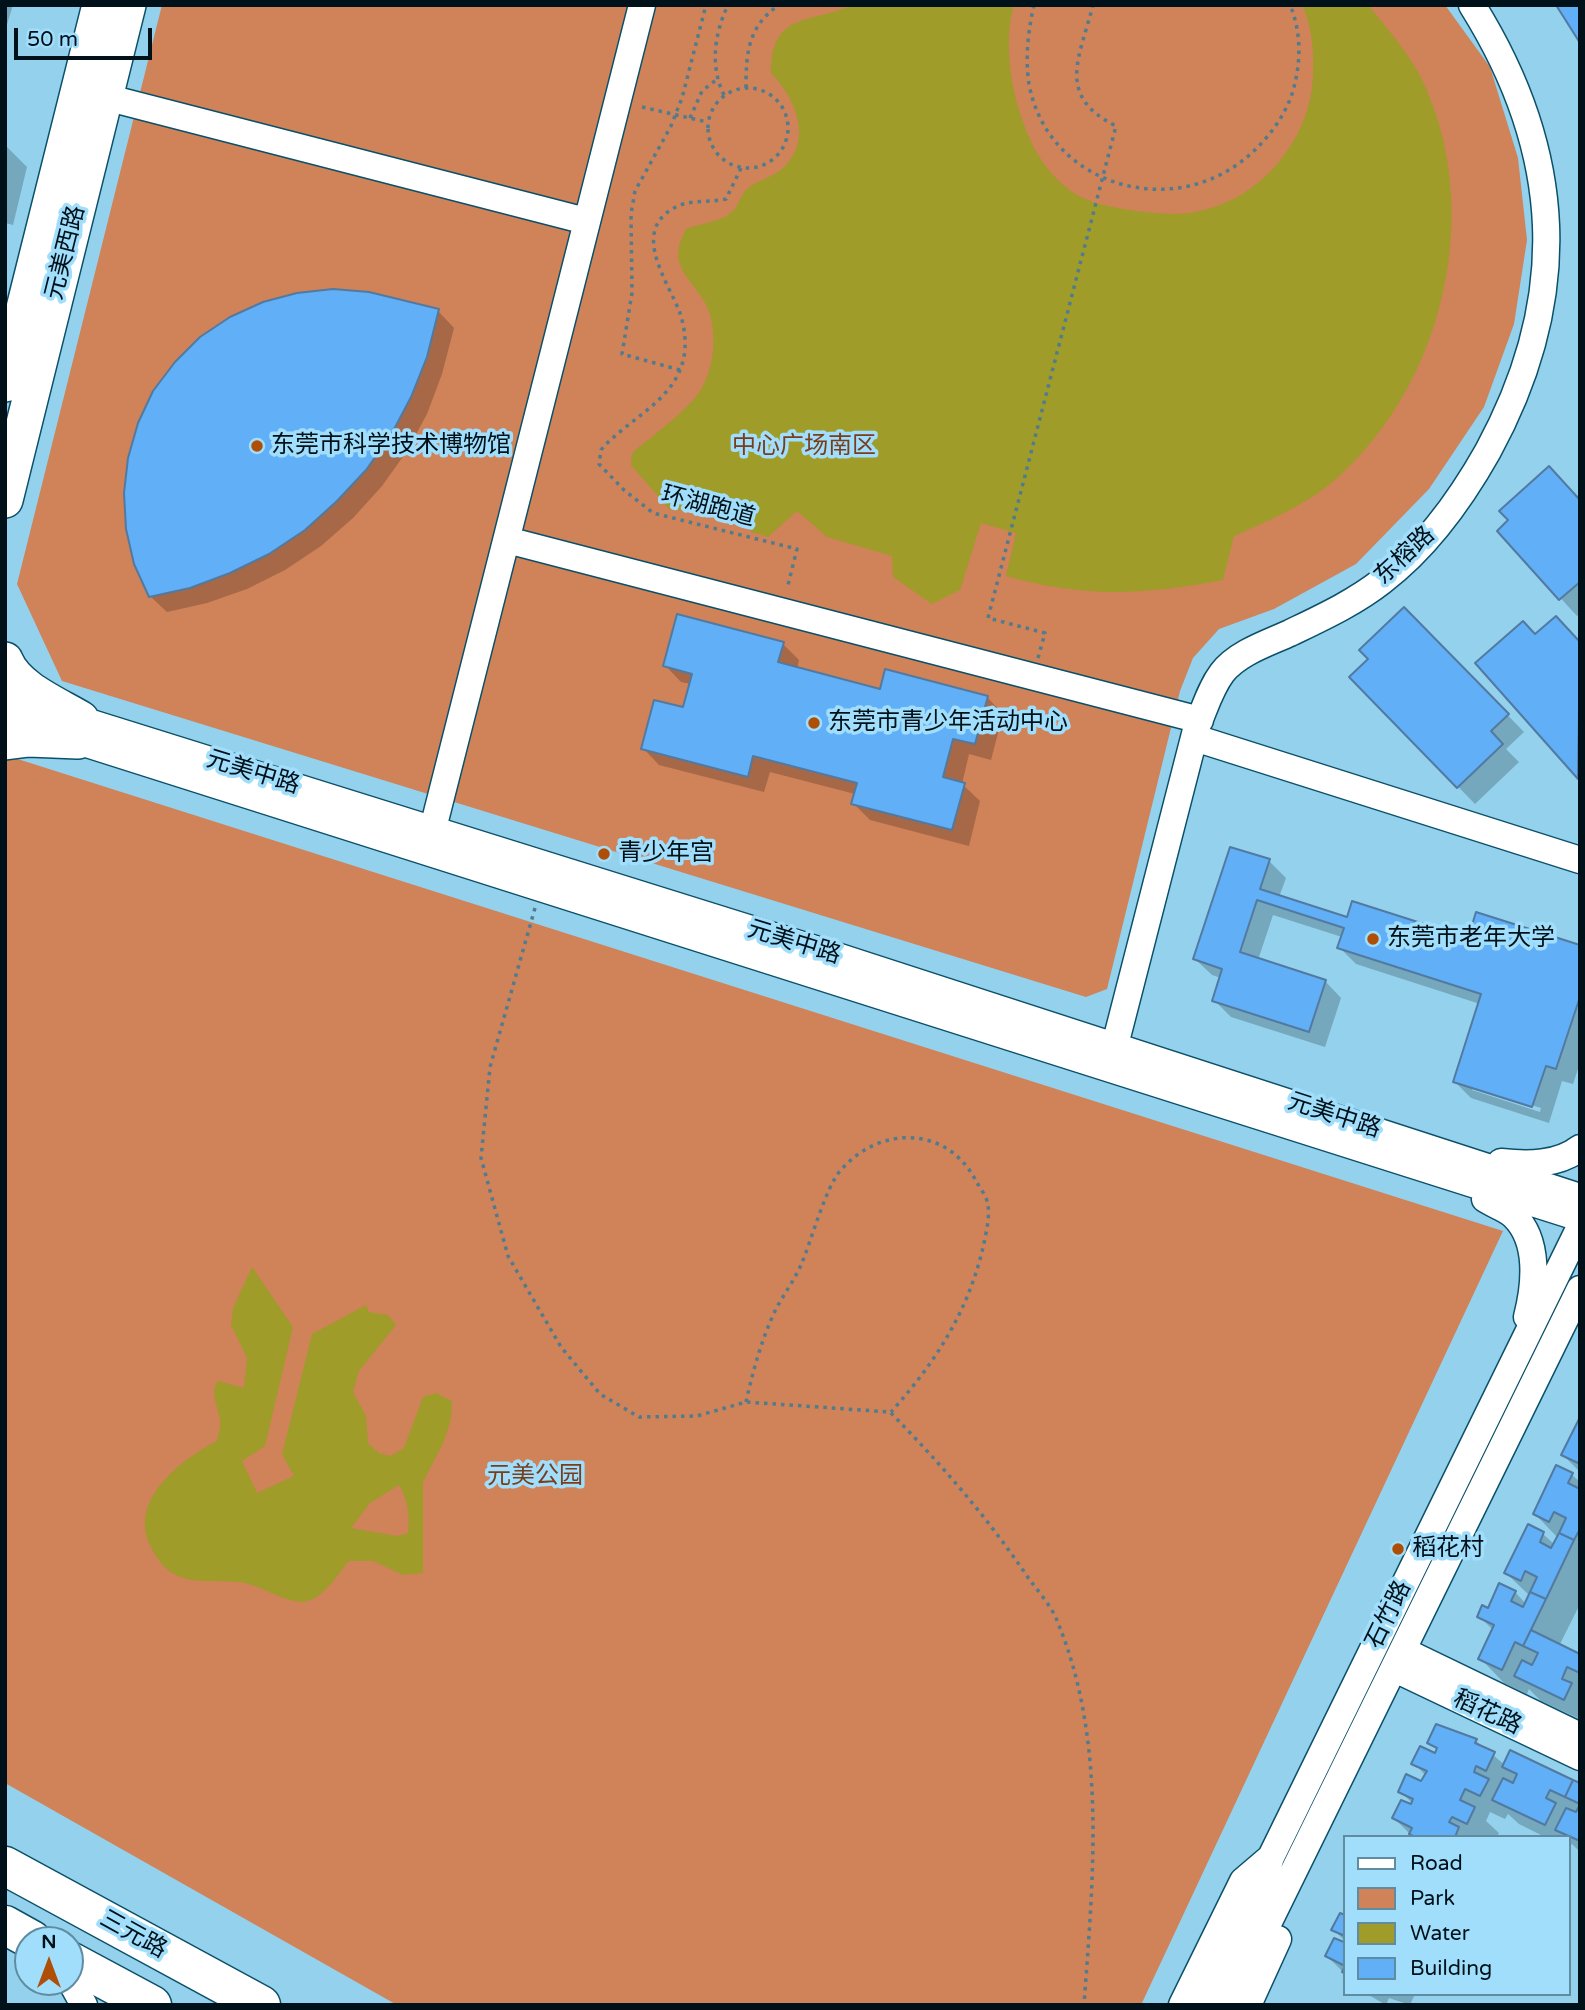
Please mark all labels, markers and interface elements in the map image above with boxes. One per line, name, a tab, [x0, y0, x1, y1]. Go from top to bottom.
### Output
scale bar	[18, 14, 156, 58]
text: 50 m	[27, 27, 78, 52]
street label: 元美西路	[40, 203, 92, 303]
place label: 东莞市科学技术博物馆	[271, 432, 511, 460]
park label: 中心广场南区	[732, 433, 876, 461]
marker: 东莞市科学技术博物馆	[249, 438, 265, 454]
street label: 环湖跑道	[658, 481, 758, 533]
street label: 东榕路	[1369, 521, 1441, 591]
place label: 东莞市青少年活动中心	[828, 709, 1068, 737]
marker: 东莞市青少年活动中心	[806, 715, 822, 731]
street label: 元美中路	[203, 745, 303, 801]
place label: 青少年宫	[618, 840, 714, 868]
marker: 青少年宫	[596, 846, 612, 862]
street label: 元美中路	[744, 915, 844, 971]
place label: 东莞市老年大学	[1387, 925, 1555, 953]
marker: 东莞市老年大学	[1365, 931, 1381, 947]
street label: 元美中路	[1284, 1087, 1384, 1145]
park label: 元美公园	[487, 1463, 583, 1491]
place label: 稻花村	[1412, 1535, 1484, 1563]
marker: 稻花村	[1390, 1541, 1406, 1557]
street label: 石竹路	[1360, 1576, 1418, 1654]
street label: 稻花路	[1448, 1685, 1526, 1741]
legend	[1344, 1835, 1571, 1996]
text: Road	[1410, 1851, 1463, 1876]
text: Park	[1410, 1886, 1455, 1911]
street label: 三元路	[95, 1905, 171, 1965]
text: Water	[1410, 1921, 1470, 1946]
north arrow	[14, 1926, 84, 1996]
text: N	[41, 1931, 57, 1953]
text: Building	[1410, 1956, 1492, 1981]

